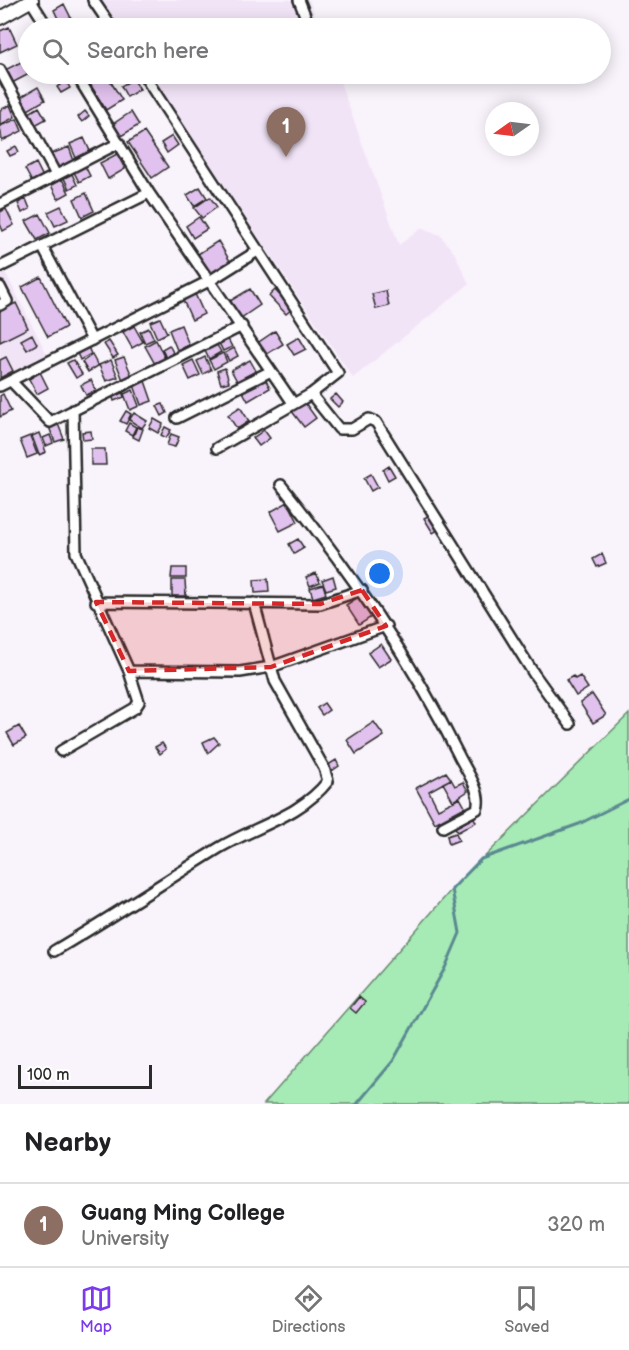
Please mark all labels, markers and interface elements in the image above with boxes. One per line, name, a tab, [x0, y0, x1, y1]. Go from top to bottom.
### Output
search box	[18, 18, 611, 84]
icon: search	[39, 35, 72, 68]
text: Search here	[87, 38, 209, 65]
north arrow	[485, 102, 539, 156]
pin: 1	[266, 108, 306, 157]
your location	[365, 559, 394, 588]
scale bar	[18, 1062, 152, 1090]
text: 100 m	[27, 1066, 70, 1085]
text: Nearby	[24, 1128, 111, 1159]
text: Guang Ming College	[81, 1200, 285, 1227]
text: 1	[39, 1213, 48, 1237]
text: 320 m	[547, 1213, 605, 1237]
text: University	[81, 1227, 169, 1251]
tab: Map	[80, 1282, 113, 1337]
tab: Directions	[272, 1282, 345, 1337]
tab: Saved	[504, 1282, 549, 1337]

